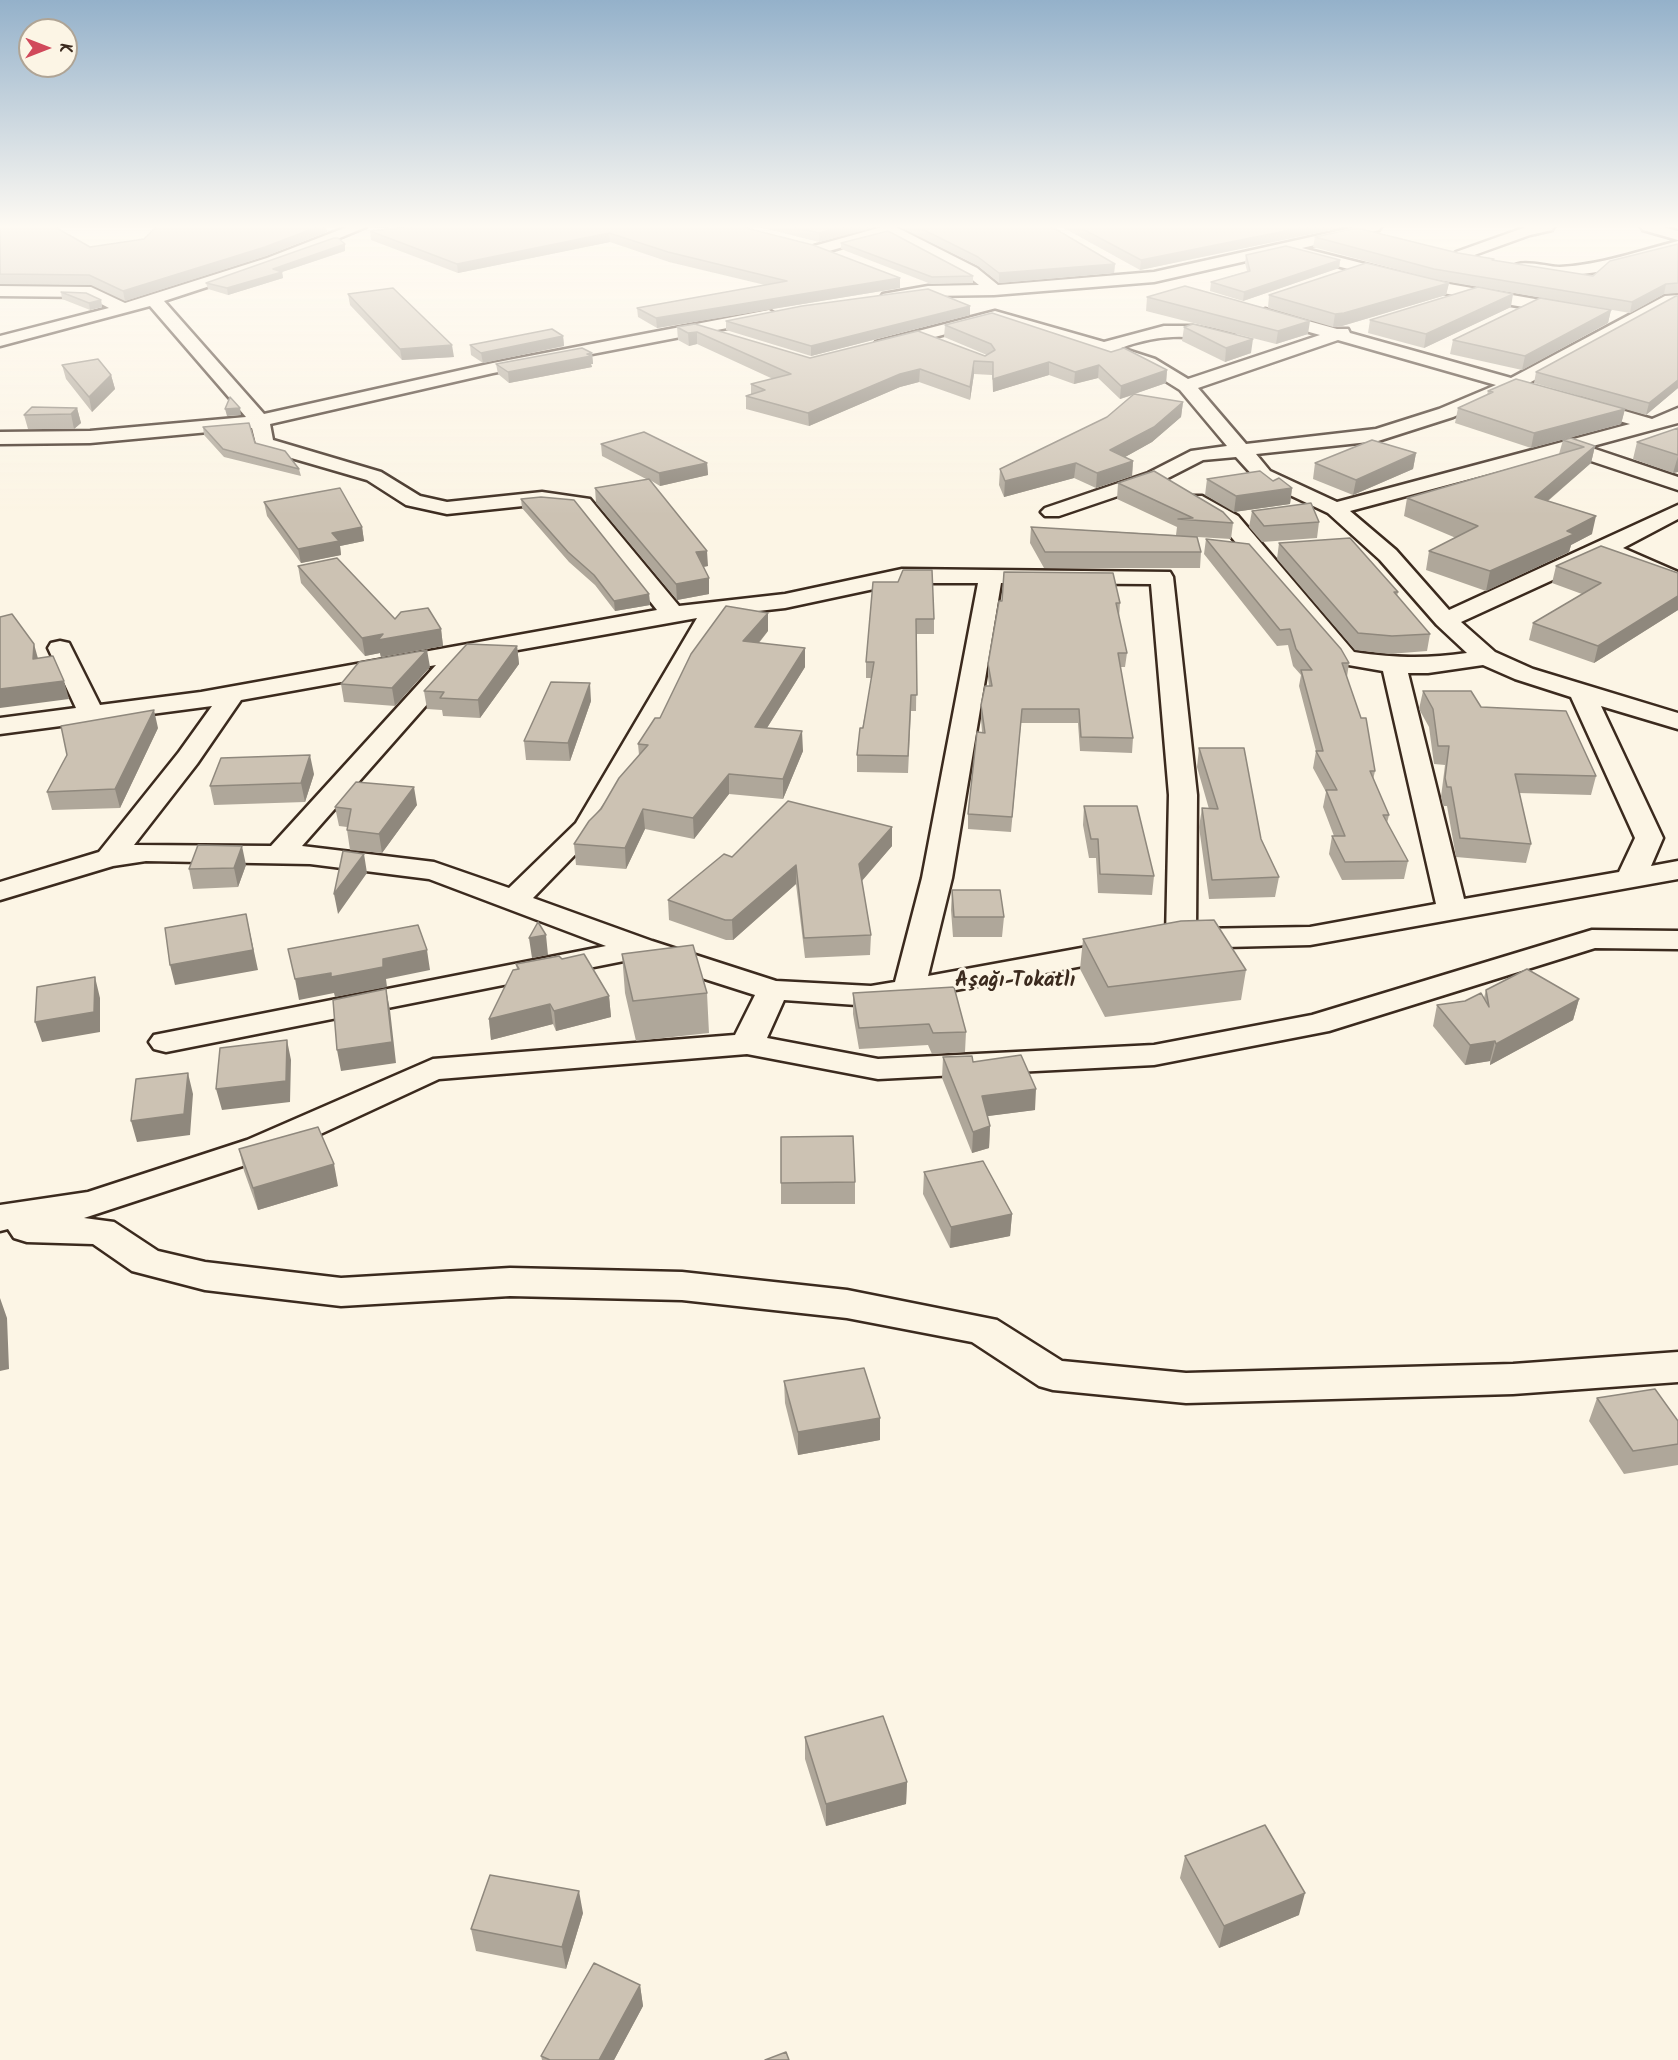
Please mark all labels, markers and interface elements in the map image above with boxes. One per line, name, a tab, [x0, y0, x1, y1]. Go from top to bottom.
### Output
north arrow	[18, 18, 78, 78]
text: K	[52, 43, 77, 53]
district label: Aşağı Tokatlı	[955, 969, 1075, 995]

